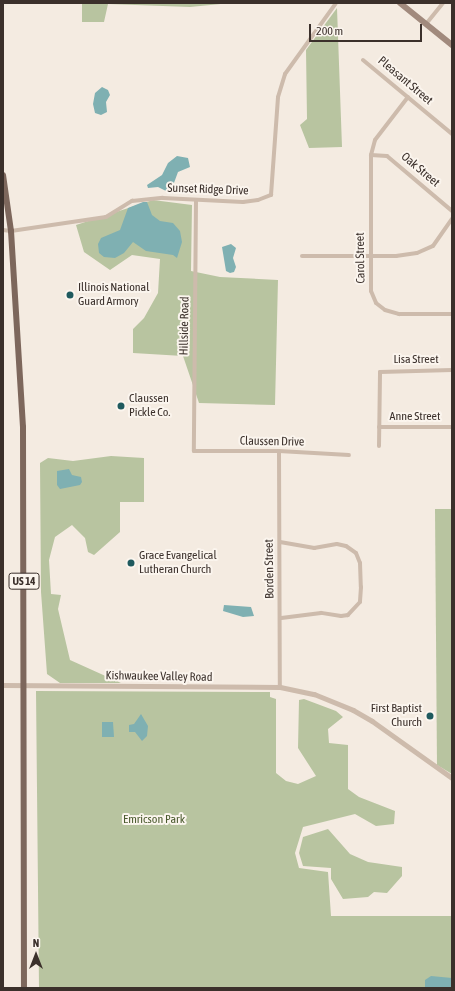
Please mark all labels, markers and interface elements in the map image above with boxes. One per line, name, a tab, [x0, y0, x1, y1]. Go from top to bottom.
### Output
scale bar	[311, 16, 424, 42]
text: 200 m	[316, 24, 343, 38]
street label: Pleasant Street	[375, 54, 435, 108]
street label: Oak Street	[398, 150, 442, 190]
street label: Sunset Ridge Drive	[167, 181, 249, 199]
street label: Carol Street	[353, 232, 369, 284]
place label: Illinois National Guard Armory	[78, 281, 149, 309]
marker: Illinois National Guard Armory	[65, 290, 75, 300]
street label: Hillside Road	[177, 296, 193, 356]
street label: Lisa Street	[393, 353, 439, 367]
place label: Claussen Pickle Co.	[129, 392, 170, 420]
marker: Claussen Pickle Co.	[116, 401, 126, 411]
street label: Anne Street	[390, 410, 440, 424]
street label: Claussen Drive	[240, 434, 304, 450]
street label: Borden Street	[262, 539, 278, 599]
place label: Grace Evangelical Lutheran Church	[139, 549, 217, 577]
marker: Grace Evangelical Lutheran Church	[126, 558, 136, 568]
road number: US 14	[8, 572, 40, 590]
street label: Kishwaukee Valley Road	[105, 669, 213, 685]
place label: First Baptist Church	[371, 702, 422, 730]
marker: First Baptist Church	[425, 711, 435, 721]
park label: Emricson Park	[123, 813, 185, 827]
north arrow	[16, 935, 56, 975]
text: N	[33, 937, 39, 949]

